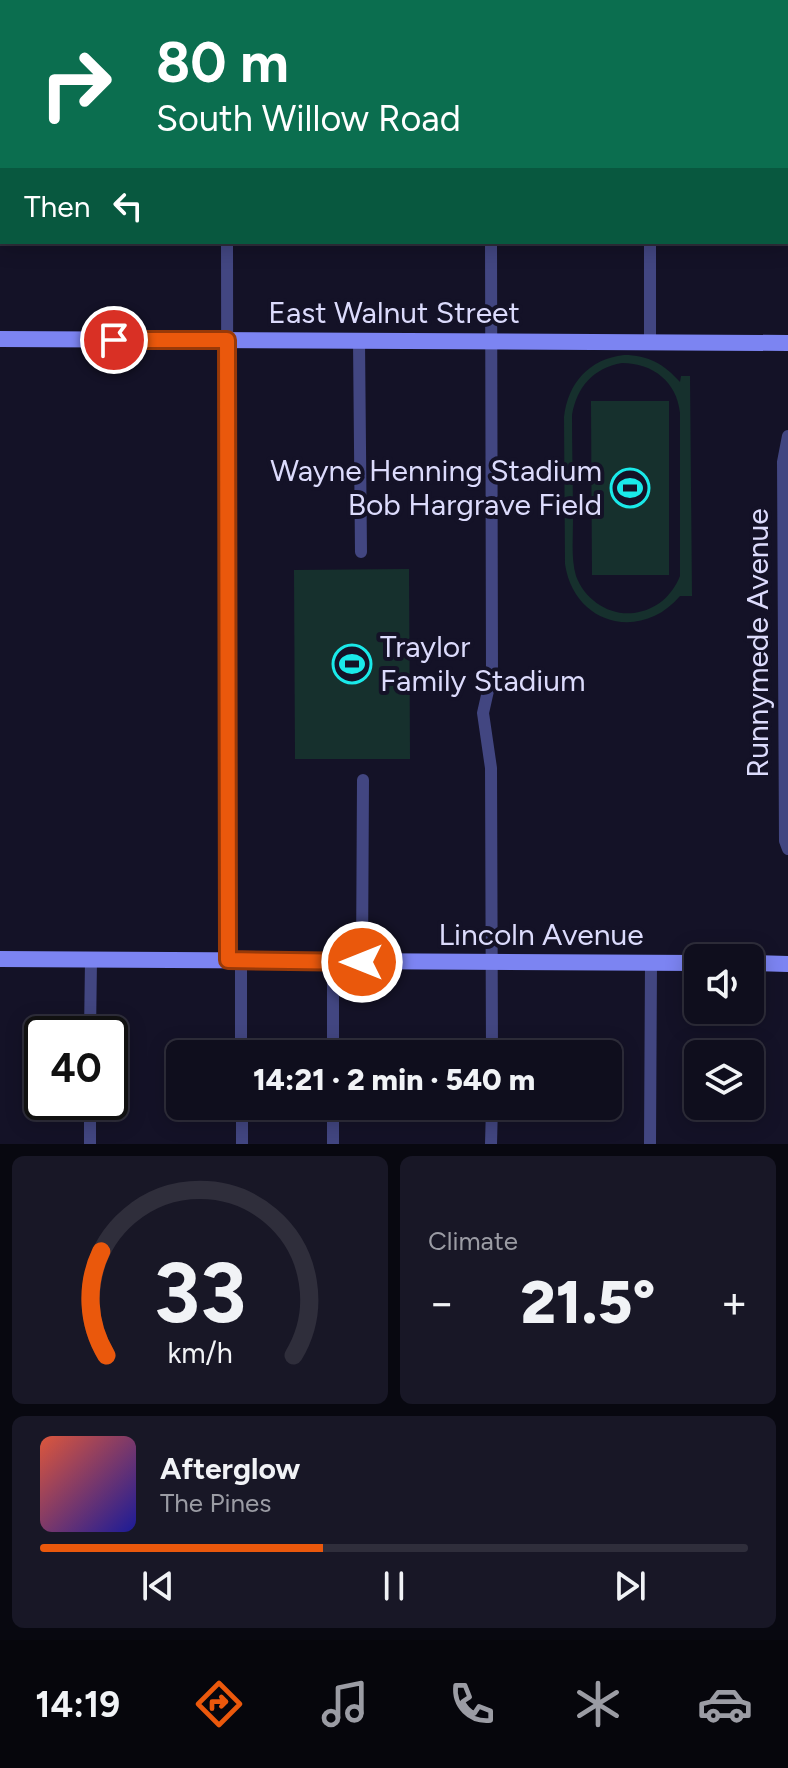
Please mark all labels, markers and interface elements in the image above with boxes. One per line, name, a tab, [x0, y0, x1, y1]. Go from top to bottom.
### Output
text: 80 m	[156, 29, 289, 96]
icon: right	[24, 32, 128, 136]
text: South Willow Road	[156, 97, 461, 140]
icon: left	[106, 184, 150, 228]
text: Then	[24, 188, 90, 225]
street label: East Walnut Street	[268, 294, 520, 331]
pin	[80, 306, 148, 374]
icon: arrive	[92, 318, 136, 362]
place label: Wayne Henning Stadium Bob Hargrave Field	[270, 452, 602, 523]
sports icon: Wayne Henning Stadium Bob Hargrave Field	[609, 467, 651, 509]
street label: Runnymede Avenue	[739, 508, 776, 778]
place label: Traylor Family Stadium	[380, 628, 586, 699]
sports icon: Traylor Family Stadium	[331, 643, 373, 685]
street label: Lincoln Avenue	[438, 916, 644, 953]
position arrow	[320, 920, 404, 1004]
map controls	[684, 944, 764, 1120]
button: sound	[684, 944, 764, 1024]
speed limit sign: 40	[24, 1016, 128, 1120]
button: layers	[684, 1040, 764, 1120]
text: 14:21 · 2 min · 540 m	[253, 1061, 535, 1098]
text: Climate	[428, 1225, 518, 1257]
text: 33	[154, 1243, 246, 1343]
text: 21.5°	[521, 1266, 655, 1338]
text: −	[428, 1276, 455, 1329]
text: +	[721, 1276, 748, 1329]
text: km/h	[167, 1336, 233, 1370]
text: Afterglow	[160, 1450, 300, 1487]
text: The Pines	[160, 1487, 271, 1519]
icon: previous	[136, 1564, 180, 1608]
icon: pause	[372, 1564, 416, 1608]
icon: next	[608, 1564, 652, 1608]
icon: directions	[191, 1676, 247, 1732]
icon: music	[317, 1676, 373, 1732]
icon: phone	[444, 1676, 500, 1732]
icon: climate	[570, 1676, 626, 1732]
icon: car	[697, 1676, 753, 1732]
text: 14:19	[35, 1683, 120, 1726]

